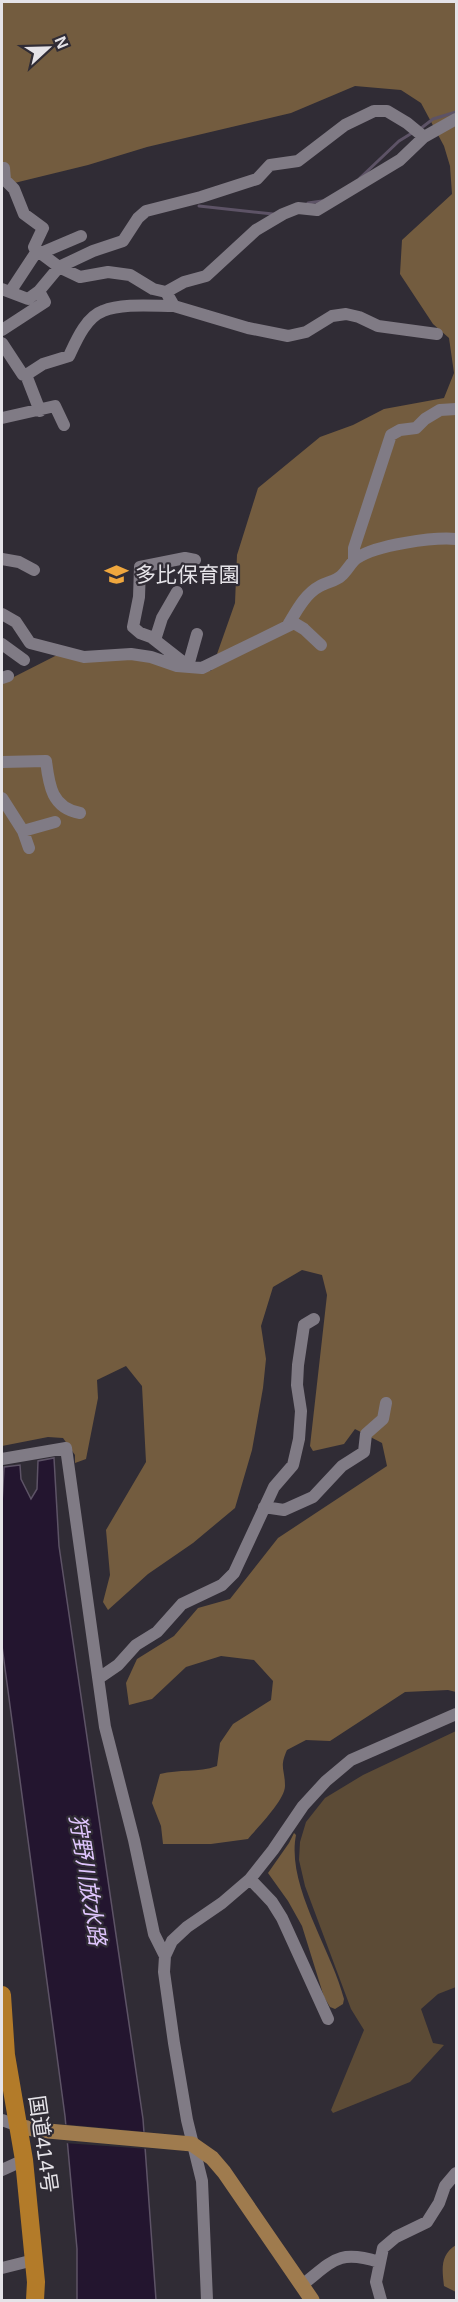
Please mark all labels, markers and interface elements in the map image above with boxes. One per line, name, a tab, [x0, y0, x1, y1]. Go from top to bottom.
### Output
north arrow	[18, 18, 78, 78]
text: N	[51, 34, 71, 51]
school or university icon: 多比保育園	[104, 562, 130, 588]
place label: 多比保育園	[135, 563, 240, 586]
water label: 狩野川放水路	[65, 1813, 110, 1949]
street label: 国道414号	[25, 2094, 62, 2194]

